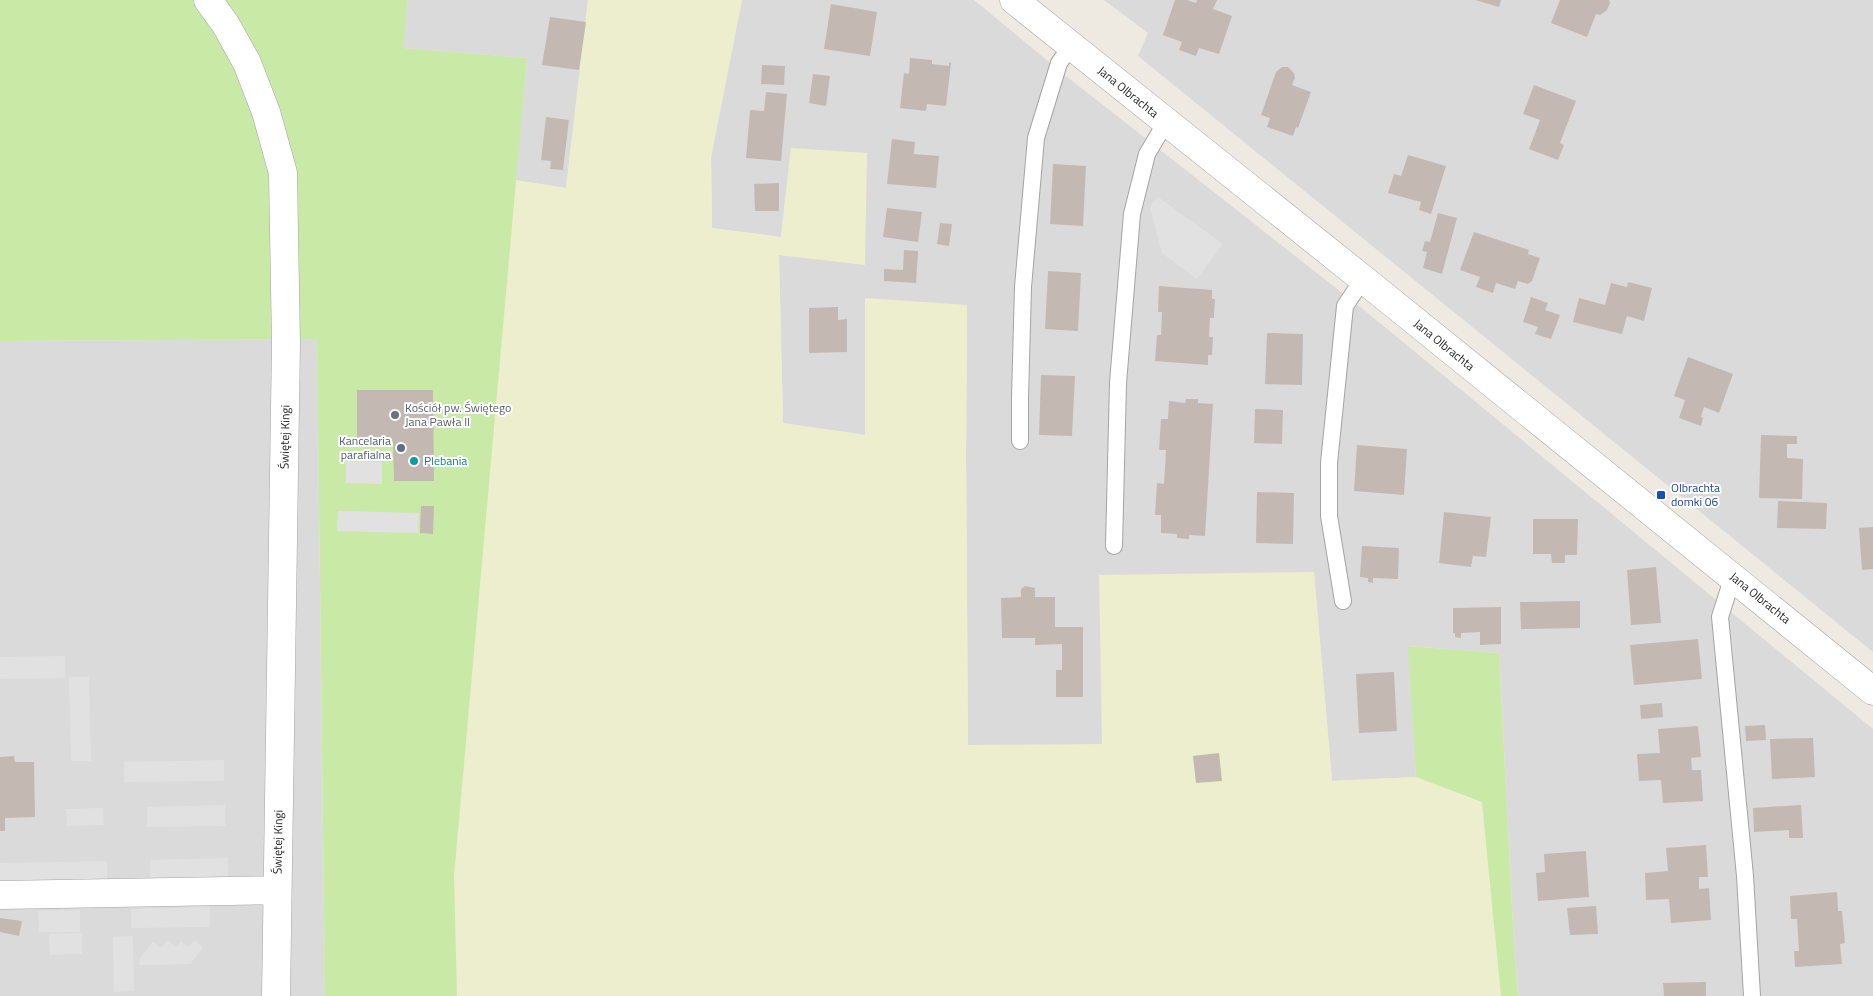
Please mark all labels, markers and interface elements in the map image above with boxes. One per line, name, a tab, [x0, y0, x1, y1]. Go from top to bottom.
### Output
street label: Jana Olbrachta	[1094, 61, 1163, 122]
street label: Jana Olbrachta	[1410, 314, 1479, 375]
place label: Kościół pw. Świętego Jana Pawła II	[405, 398, 511, 431]
street label: Świętej Kingi	[274, 405, 295, 469]
marker: Kościół pw. Świętego Jana Pawła II	[389, 409, 401, 421]
place label: Kancelaria parafialna	[339, 431, 391, 464]
marker: Kancelaria parafialna	[395, 442, 407, 454]
place label: Plebania	[424, 451, 467, 470]
marker: Plebania	[408, 455, 420, 467]
place label: Olbrachta domki 06	[1671, 478, 1720, 511]
marker: Olbrachta domki 06	[1655, 489, 1667, 501]
street label: Jana Olbrachta	[1726, 567, 1795, 628]
street label: Świętej Kingi	[267, 810, 288, 874]

